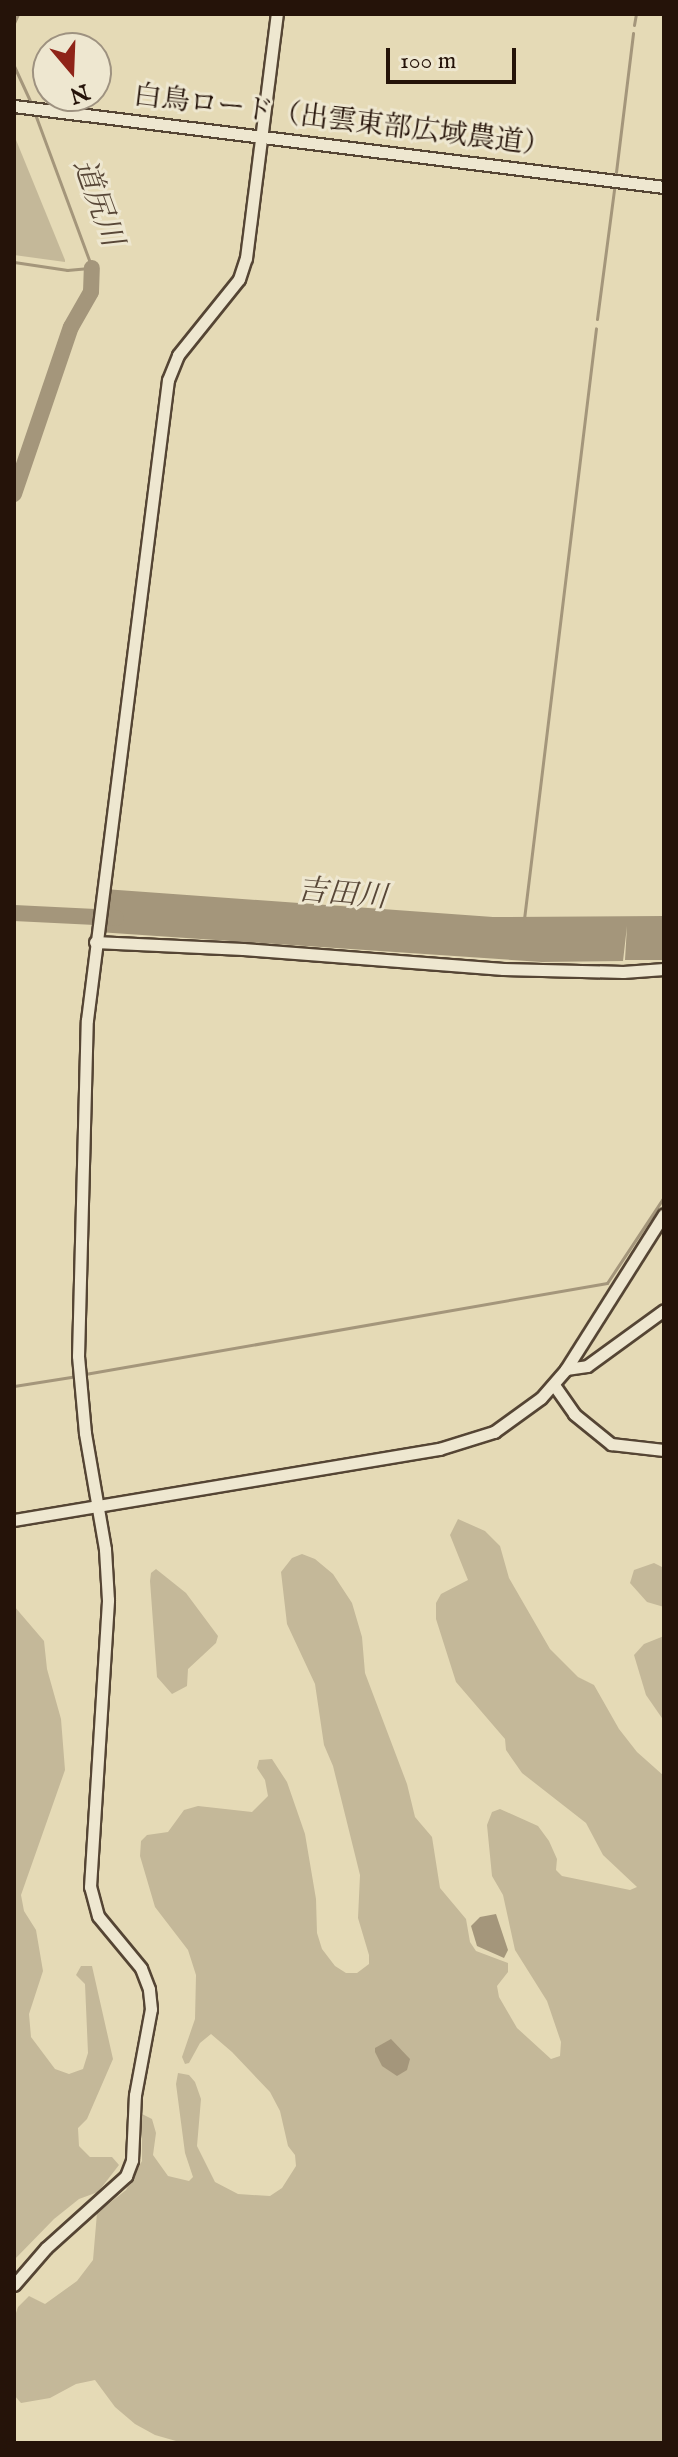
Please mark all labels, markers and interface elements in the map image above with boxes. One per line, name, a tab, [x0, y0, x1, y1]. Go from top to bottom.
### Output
north arrow	[32, 32, 112, 112]
scale bar	[390, 32, 520, 82]
text: 100 m	[400, 46, 456, 77]
text: N	[66, 76, 93, 109]
street label: 白鳥ロード（出雲東部広域農道）	[132, 80, 552, 164]
water label: 道尻川	[65, 155, 129, 251]
water label: 吉田川	[296, 873, 388, 917]

